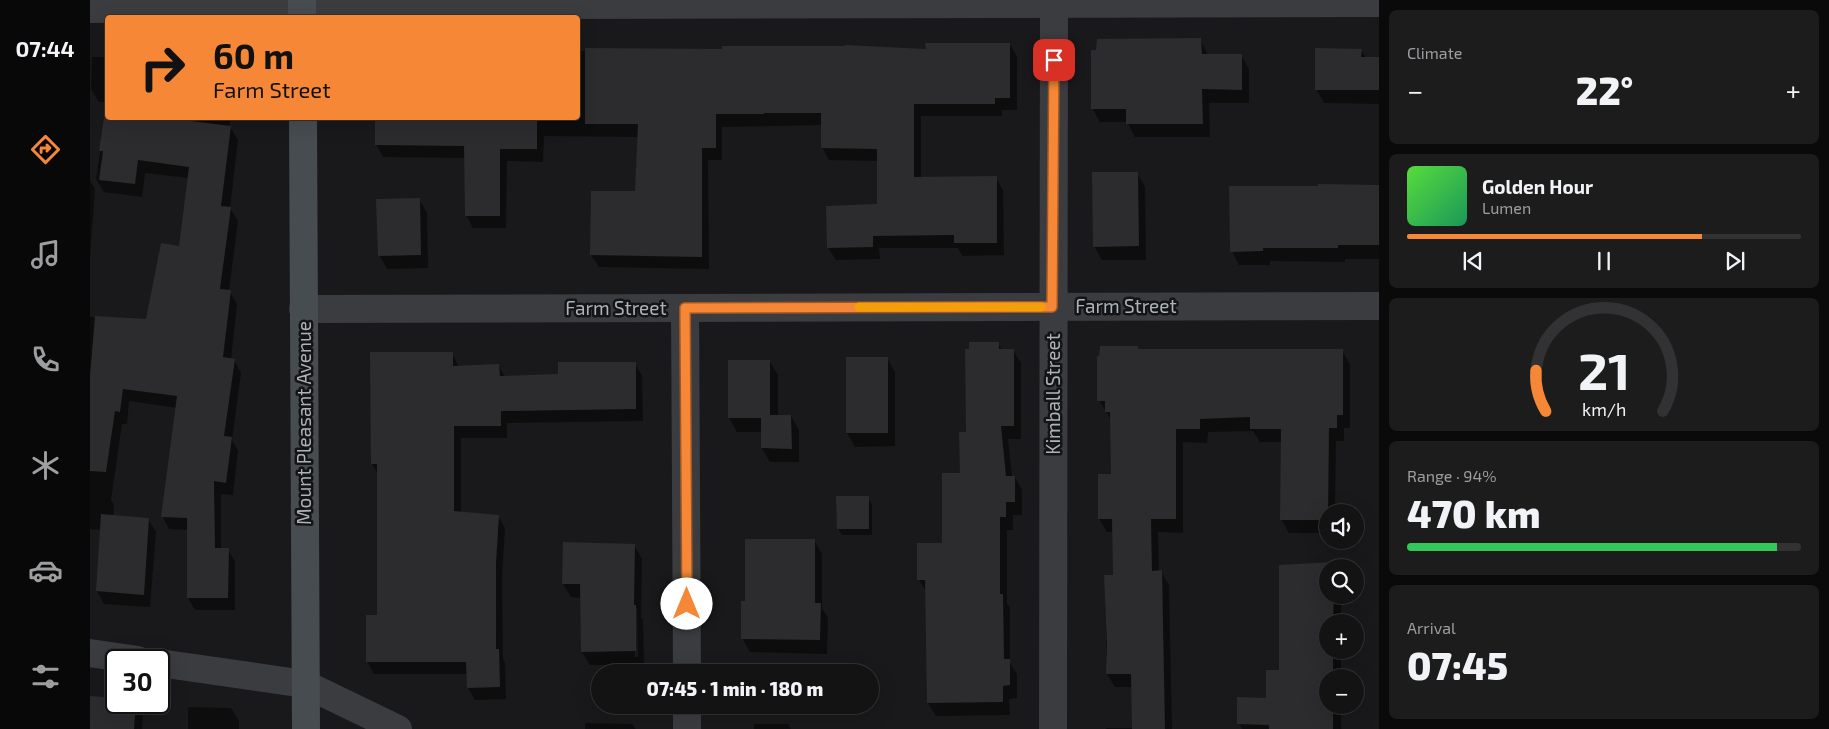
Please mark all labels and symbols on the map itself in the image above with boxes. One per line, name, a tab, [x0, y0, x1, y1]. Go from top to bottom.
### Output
pin	[1033, 39, 1075, 81]
street label: Farm Street	[1075, 294, 1177, 317]
street label: Farm Street	[565, 296, 667, 319]
street label: Mount Pleasant Avenue	[292, 321, 315, 525]
street label: Kimball Street	[1041, 333, 1064, 455]
position arrow	[660, 577, 712, 629]
speed limit sign: 30	[105, 649, 170, 714]

